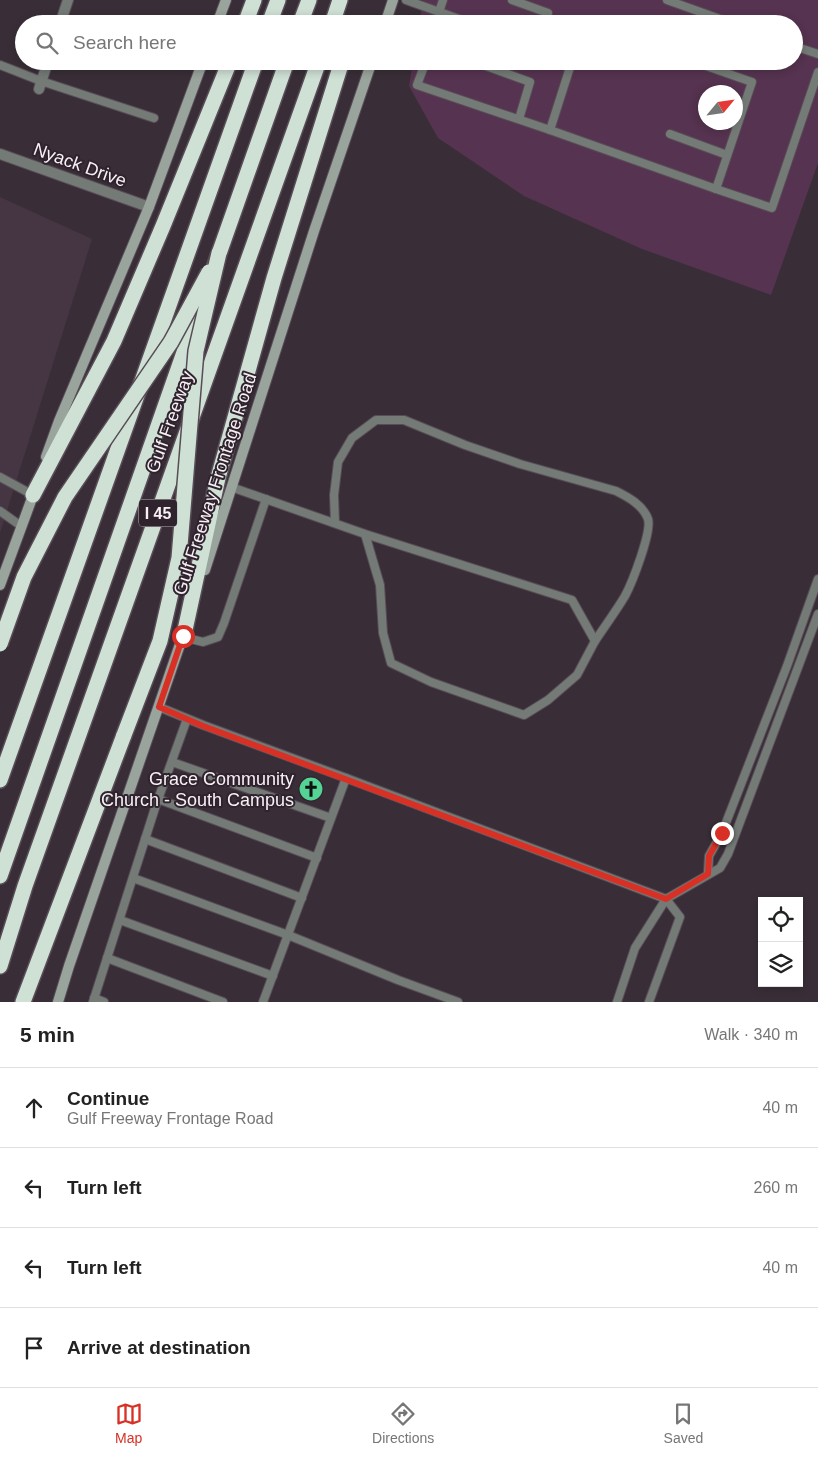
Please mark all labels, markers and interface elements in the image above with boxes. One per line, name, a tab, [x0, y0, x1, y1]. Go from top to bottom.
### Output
search box	[15, 15, 803, 70]
icon: search	[33, 29, 61, 57]
text: Search here	[73, 32, 177, 53]
north arrow	[698, 85, 743, 130]
street label: Nyack Drive	[31, 139, 129, 191]
street label: Gulf Freeway	[142, 368, 198, 476]
street label: Gulf Freeway Frontage Road	[170, 371, 260, 597]
road number: I 45	[139, 499, 177, 526]
route start	[172, 625, 195, 648]
place label: Grace Community Church - South Campus	[101, 769, 294, 810]
church icon: Grace Community Church - South Campus	[298, 776, 324, 802]
route end	[711, 822, 734, 845]
map controls	[758, 897, 803, 987]
button: locate	[758, 897, 803, 942]
button: layers	[758, 942, 803, 987]
text: 5 min	[20, 1023, 75, 1046]
text: Walk · 340 m	[704, 1026, 798, 1043]
text: Continue	[67, 1088, 149, 1109]
icon: ahead	[20, 1094, 48, 1122]
text: 40 m	[762, 1099, 798, 1116]
text: Gulf Freeway Frontage Road	[67, 1110, 273, 1127]
icon: left	[20, 1174, 48, 1202]
text: Turn left	[67, 1177, 142, 1198]
text: 260 m	[754, 1179, 798, 1196]
icon: left	[20, 1254, 48, 1282]
text: Turn left	[67, 1257, 142, 1278]
text: 40 m	[762, 1259, 798, 1276]
icon: arrive	[20, 1334, 48, 1362]
text: Arrive at destination	[67, 1337, 251, 1358]
tab: Map	[115, 1400, 143, 1446]
tab: Directions	[372, 1400, 434, 1446]
tab: Saved	[664, 1400, 703, 1446]

